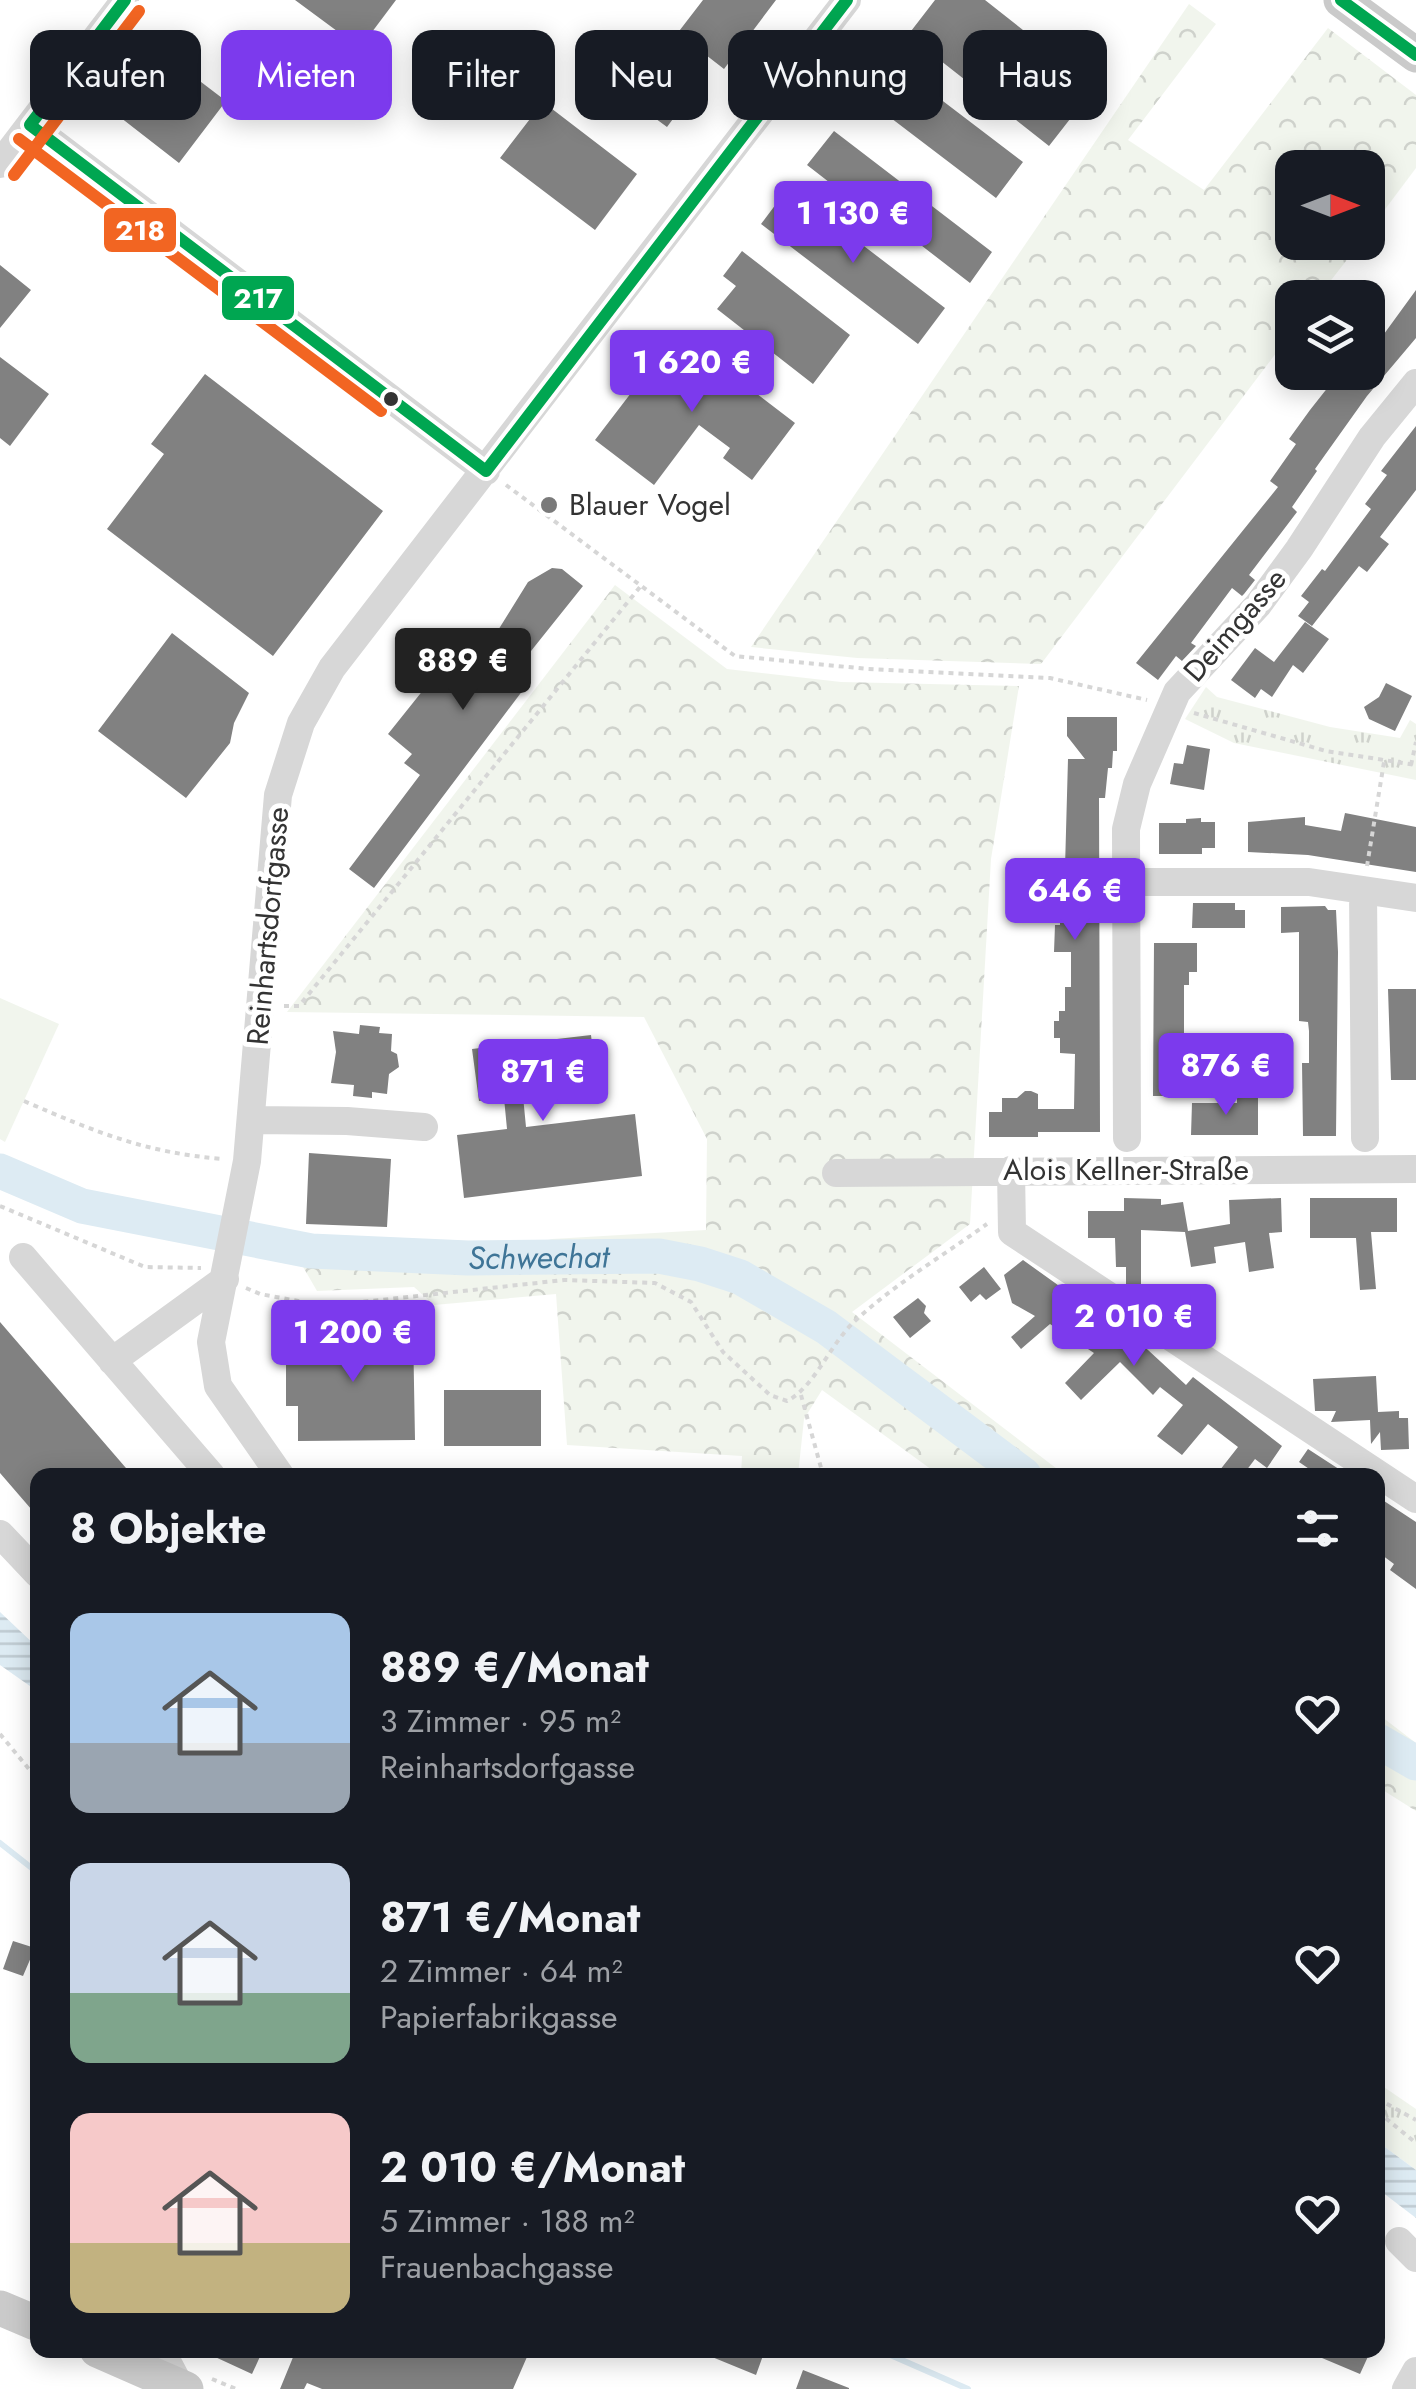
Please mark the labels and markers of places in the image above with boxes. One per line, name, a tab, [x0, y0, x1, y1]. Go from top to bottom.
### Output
pin: 1 130 €	[761, 181, 945, 266]
pin: 1 620 €	[600, 330, 784, 415]
unlabelled marker	[381, 389, 401, 409]
place label: Blauer Vogel	[569, 483, 731, 526]
marker: Blauer Vogel	[538, 494, 560, 516]
pin: 889 €	[393, 628, 533, 713]
pin: 646 €	[1005, 858, 1145, 943]
pin: 876 €	[1156, 1033, 1296, 1118]
pin: 871 €	[473, 1039, 613, 1124]
pin: 2 010 €	[1042, 1284, 1226, 1369]
pin: 1 200 €	[261, 1300, 445, 1385]

